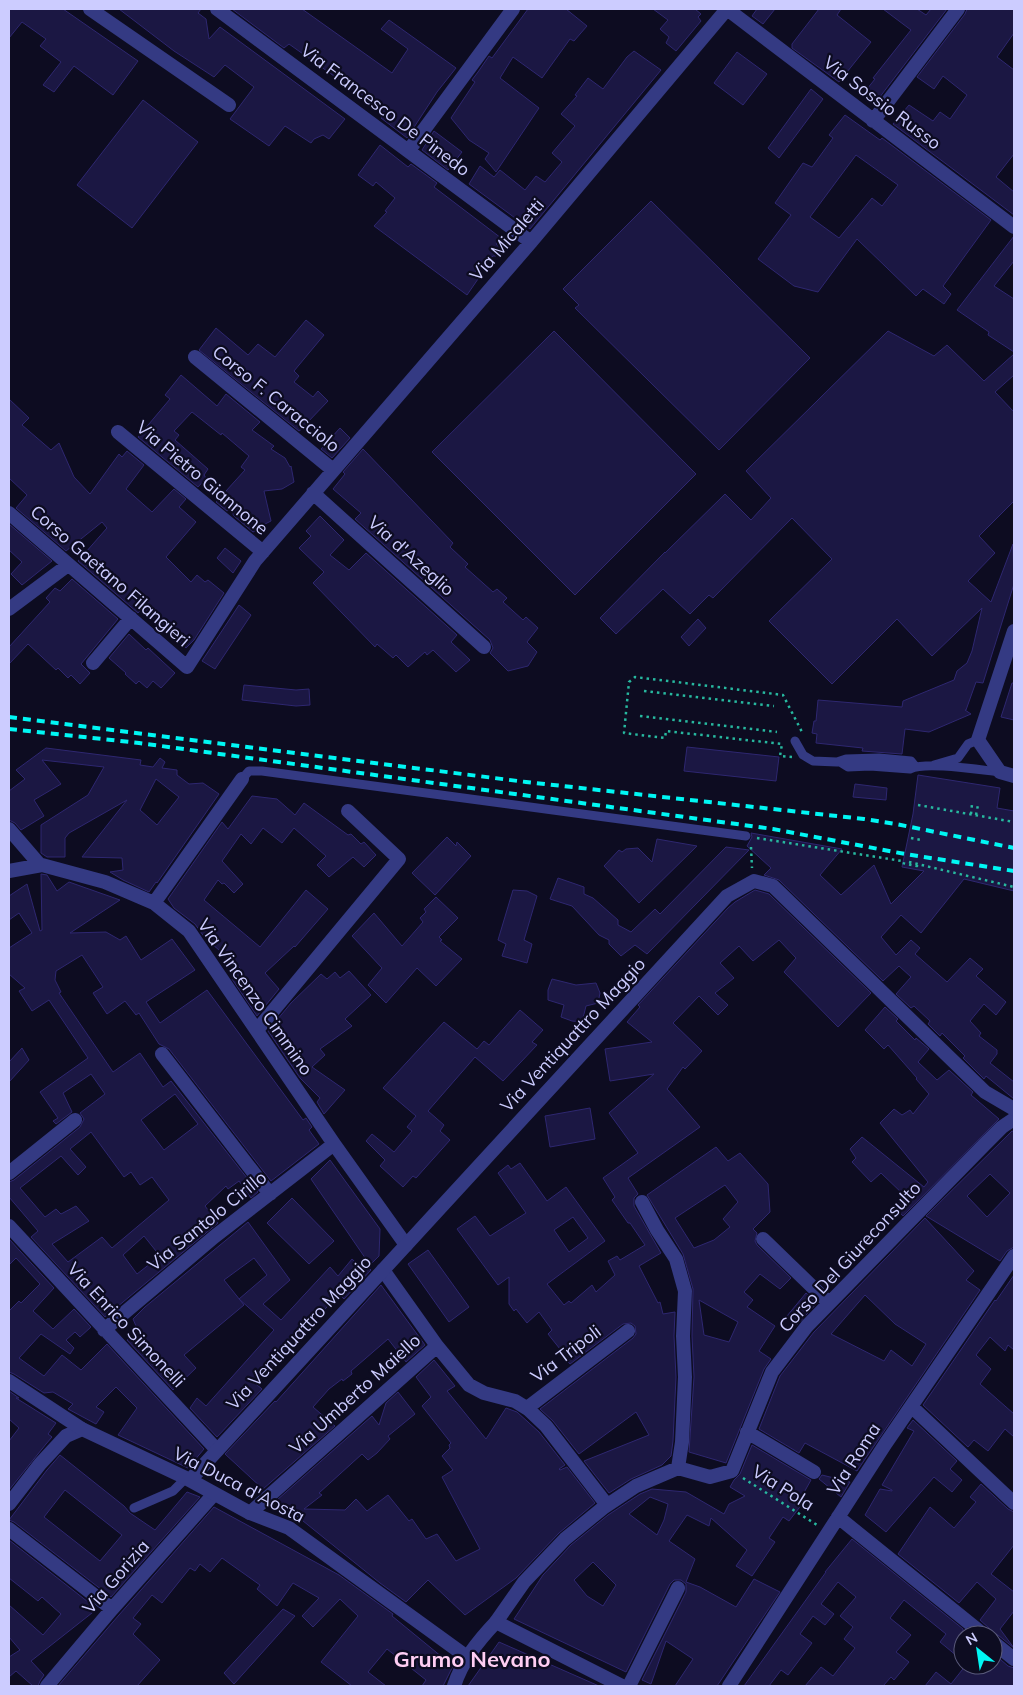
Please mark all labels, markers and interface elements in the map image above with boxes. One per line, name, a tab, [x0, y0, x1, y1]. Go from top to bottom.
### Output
street label: Via Francesco De Pinedo	[296, 38, 475, 181]
street label: Via Sossio Russo	[819, 51, 946, 154]
street label: Via Micaletti	[464, 193, 549, 286]
street label: Corso F. Caracciolo	[208, 340, 345, 457]
street label: Via Pietro Giannone	[131, 416, 273, 540]
street label: Corso Gaetano Filangieri	[26, 500, 195, 651]
street label: Via d'Azeglio	[363, 511, 460, 601]
street label: Via Vincenzo Cimmino	[193, 914, 318, 1080]
street label: Via Ventiquattro Maggio	[495, 953, 650, 1117]
street label: Via Santolo Cirillo	[142, 1165, 271, 1276]
street label: Corso Del Giureconsulto	[774, 1176, 926, 1337]
street label: Via Ventiquattro Maggio	[221, 1251, 376, 1415]
street label: Via Enrico Simonelli	[62, 1257, 190, 1392]
street label: Via Tripoli	[526, 1320, 605, 1388]
street label: Via Umberto Maiello	[284, 1328, 425, 1459]
street label: Via Roma	[822, 1418, 885, 1499]
street label: Via Duca d'Aosta	[170, 1441, 309, 1528]
street label: Via Pola	[748, 1460, 819, 1516]
street label: Via Gorizia	[77, 1535, 154, 1619]
north arrow	[953, 1625, 1003, 1675]
text: N	[962, 1628, 981, 1649]
district label: Grumo Nevano	[393, 1645, 551, 1673]

